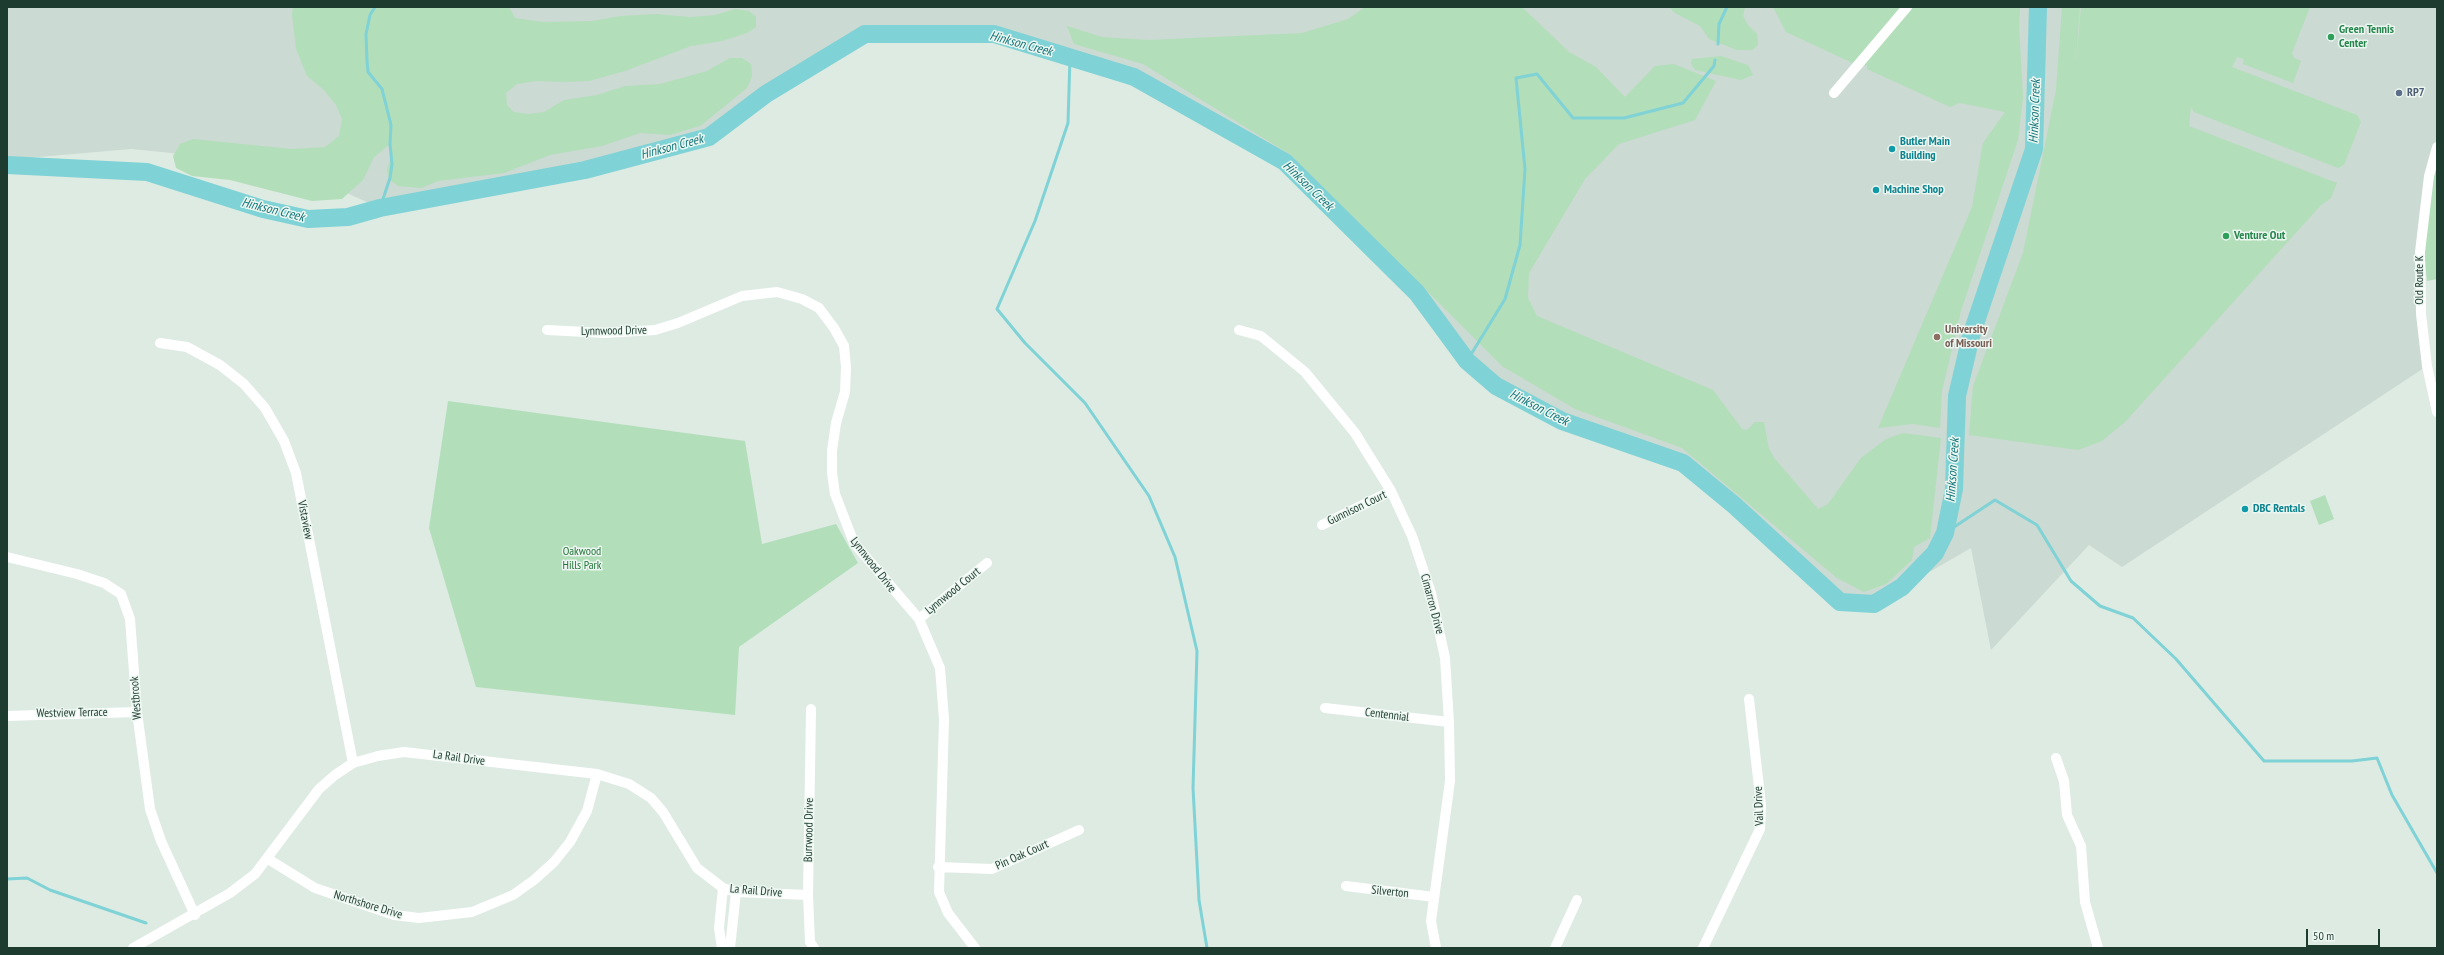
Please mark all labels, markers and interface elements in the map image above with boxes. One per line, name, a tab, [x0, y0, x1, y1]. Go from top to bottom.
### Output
place label: Green Tennis Center	[2339, 23, 2394, 51]
water label: Hinkson Creek	[988, 28, 1054, 60]
marker: Green Tennis Center	[2326, 32, 2336, 42]
water label: Hinkson Creek	[2026, 79, 2044, 143]
place label: RP7	[2407, 86, 2424, 100]
marker: RP7	[2394, 88, 2404, 98]
water label: Hinkson Creek	[639, 131, 705, 163]
place label: Butler Main Building	[1900, 135, 1950, 163]
marker: Butler Main Building	[1887, 144, 1897, 154]
water label: Hinkson Creek	[1280, 158, 1336, 214]
place label: Machine Shop	[1884, 183, 1944, 197]
marker: Machine Shop	[1871, 185, 1881, 195]
water label: Hinkson Creek	[240, 195, 306, 225]
place label: Venture Out	[2234, 229, 2285, 243]
marker: Venture Out	[2221, 231, 2231, 241]
street label: Old Route K	[2413, 255, 2427, 305]
street label: Lynnwood Drive	[581, 323, 647, 339]
place label: University of Missouri	[1945, 323, 1992, 351]
marker: University of Missouri	[1932, 332, 1942, 342]
water label: Hinkson Creek	[1507, 387, 1571, 429]
water label: Hinkson Creek	[1943, 438, 1963, 502]
street label: Gunnison Court	[1325, 488, 1389, 528]
street label: Vistaview	[294, 499, 316, 541]
place label: DBC Rentals	[2253, 502, 2305, 516]
marker: DBC Rentals	[2240, 504, 2250, 514]
street label: Lynnwood Drive	[847, 535, 899, 595]
park label: Oakwood Hills Park	[562, 545, 602, 573]
street label: Lynnwood Court	[923, 564, 983, 618]
street label: Cimarron Drive	[1417, 572, 1447, 636]
street label: Westbrook	[127, 676, 145, 720]
street label: Westview Terrace	[36, 705, 108, 721]
street label: Centennial	[1364, 705, 1410, 725]
street label: La Rail Drive	[432, 747, 486, 769]
street label: Vail Drive	[1751, 786, 1767, 826]
street label: Burrwood Drive	[801, 798, 817, 862]
street label: Pin Oak Court	[993, 837, 1051, 873]
street label: La Rail Drive	[729, 882, 783, 900]
street label: Silverton	[1371, 883, 1409, 901]
street label: Northshore Drive	[332, 888, 404, 922]
scale bar	[2308, 921, 2382, 947]
text: 50 m	[2313, 928, 2334, 943]

